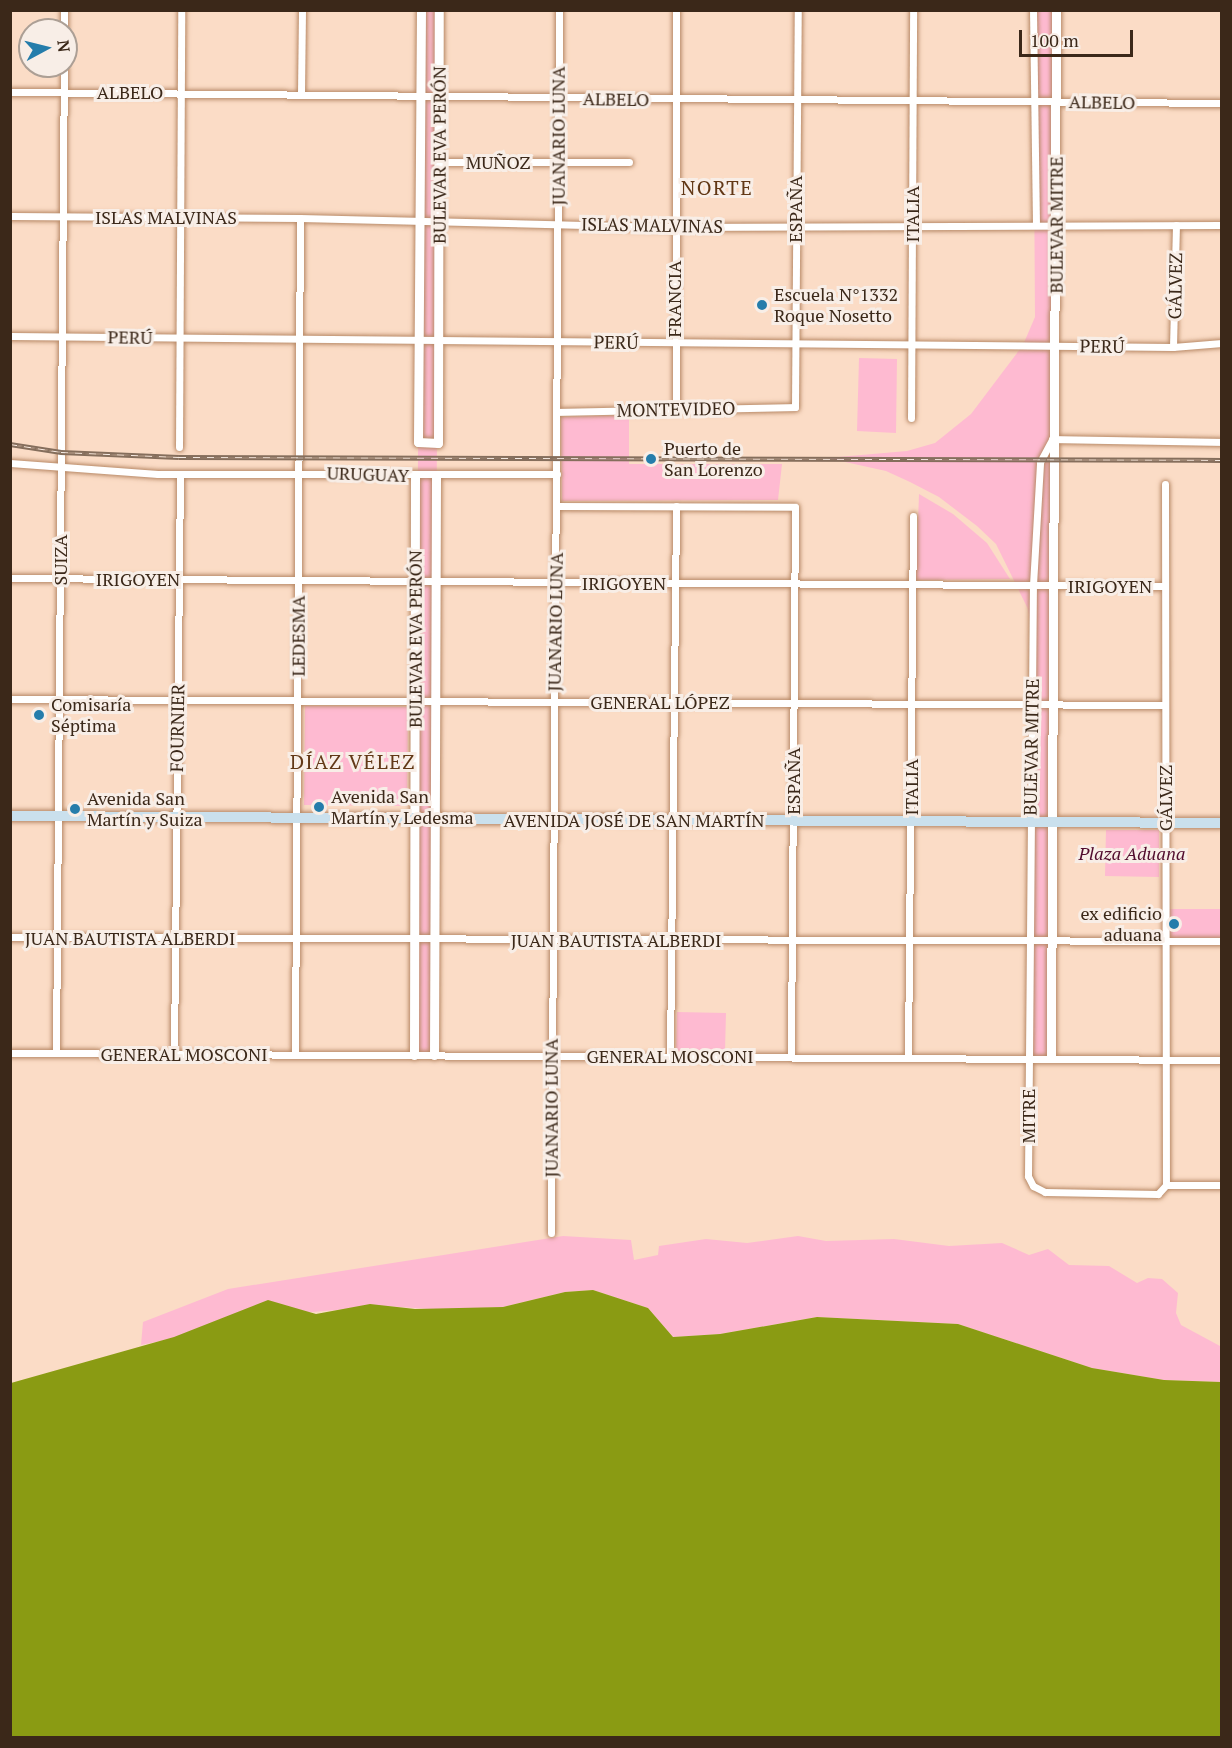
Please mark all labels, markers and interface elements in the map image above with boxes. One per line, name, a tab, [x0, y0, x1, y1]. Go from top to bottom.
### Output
north arrow	[18, 18, 78, 78]
scale bar	[1022, 18, 1136, 56]
text: 100 m	[1030, 28, 1079, 52]
text: N	[52, 39, 76, 53]
street label: BULEVAR EVA PERÓN	[428, 66, 450, 244]
street label: JUANARIO LUNA	[547, 67, 569, 205]
street label: ALBELO	[97, 81, 163, 103]
street label: ALBELO	[583, 88, 649, 110]
street label: ALBELO	[1069, 91, 1135, 113]
street label: MUÑOZ	[466, 151, 530, 173]
street label: BULEVAR MITRE	[1045, 156, 1067, 294]
district label: NORTE	[681, 175, 753, 199]
street label: ESPAÑA	[784, 175, 806, 243]
street label: ITALIA	[901, 186, 923, 242]
street label: ISLAS MALVINAS	[95, 206, 237, 228]
street label: ISLAS MALVINAS	[581, 213, 723, 237]
street label: GÁLVEZ	[1164, 253, 1186, 319]
street label: FRANCIA	[663, 261, 685, 337]
place label: Escuela N°1332 Roque Nosetto	[774, 284, 898, 326]
marker: Escuela N°1332 Roque Nosetto	[755, 298, 769, 312]
street label: PERÚ	[107, 326, 153, 348]
street label: PERÚ	[593, 331, 639, 353]
street label: PERÚ	[1079, 335, 1125, 357]
street label: MONTEVIDEO	[616, 397, 736, 421]
place label: Puerto de San Lorenzo	[664, 438, 763, 480]
marker: Puerto de San Lorenzo	[642, 450, 660, 468]
street label: URUGUAY	[326, 462, 410, 486]
street label: SUIZA	[49, 535, 71, 585]
street label: BULEVAR EVA PERÓN	[404, 550, 426, 728]
street label: JUANARIO LUNA	[543, 552, 567, 692]
street label: IRIGOYEN	[96, 568, 180, 590]
street label: IRIGOYEN	[582, 572, 666, 594]
street label: IRIGOYEN	[1068, 575, 1152, 597]
street label: LEDESMA	[287, 595, 309, 677]
street label: BULEVAR MITRE	[1019, 678, 1043, 816]
street label: FOURNIER	[165, 684, 189, 772]
street label: GENERAL LÓPEZ	[590, 691, 730, 713]
place label: Comisaría Séptima	[51, 694, 131, 736]
marker: Comisaría Séptima	[32, 708, 46, 722]
street label: ESPAÑA	[782, 747, 804, 815]
district label: DÍAZ VÉLEZ	[290, 749, 416, 773]
street label: ITALIA	[900, 759, 922, 815]
street label: GÁLVEZ	[1154, 765, 1176, 831]
place label: Avenida San Martín y Ledesma	[331, 786, 474, 828]
place label: Avenida San Martín y Suiza	[87, 788, 203, 830]
marker: Avenida San Martín y Ledesma	[312, 800, 326, 814]
marker: Avenida San Martín y Suiza	[68, 802, 82, 816]
street label: AVENIDA JOSÉ DE SAN MARTÍN	[503, 809, 765, 831]
park label: Plaza Aduana	[1078, 842, 1186, 864]
place label: ex edificio aduana	[1081, 903, 1162, 946]
marker: ex edificio aduana	[1167, 917, 1181, 931]
street label: JUAN BAUTISTA ALBERDI	[24, 927, 236, 949]
street label: JUAN BAUTISTA ALBERDI	[510, 929, 722, 951]
street label: JUANARIO LUNA	[540, 1039, 562, 1177]
street label: GENERAL MOSCONI	[100, 1043, 268, 1065]
street label: GENERAL MOSCONI	[586, 1045, 754, 1067]
street label: MITRE	[1017, 1088, 1039, 1144]

